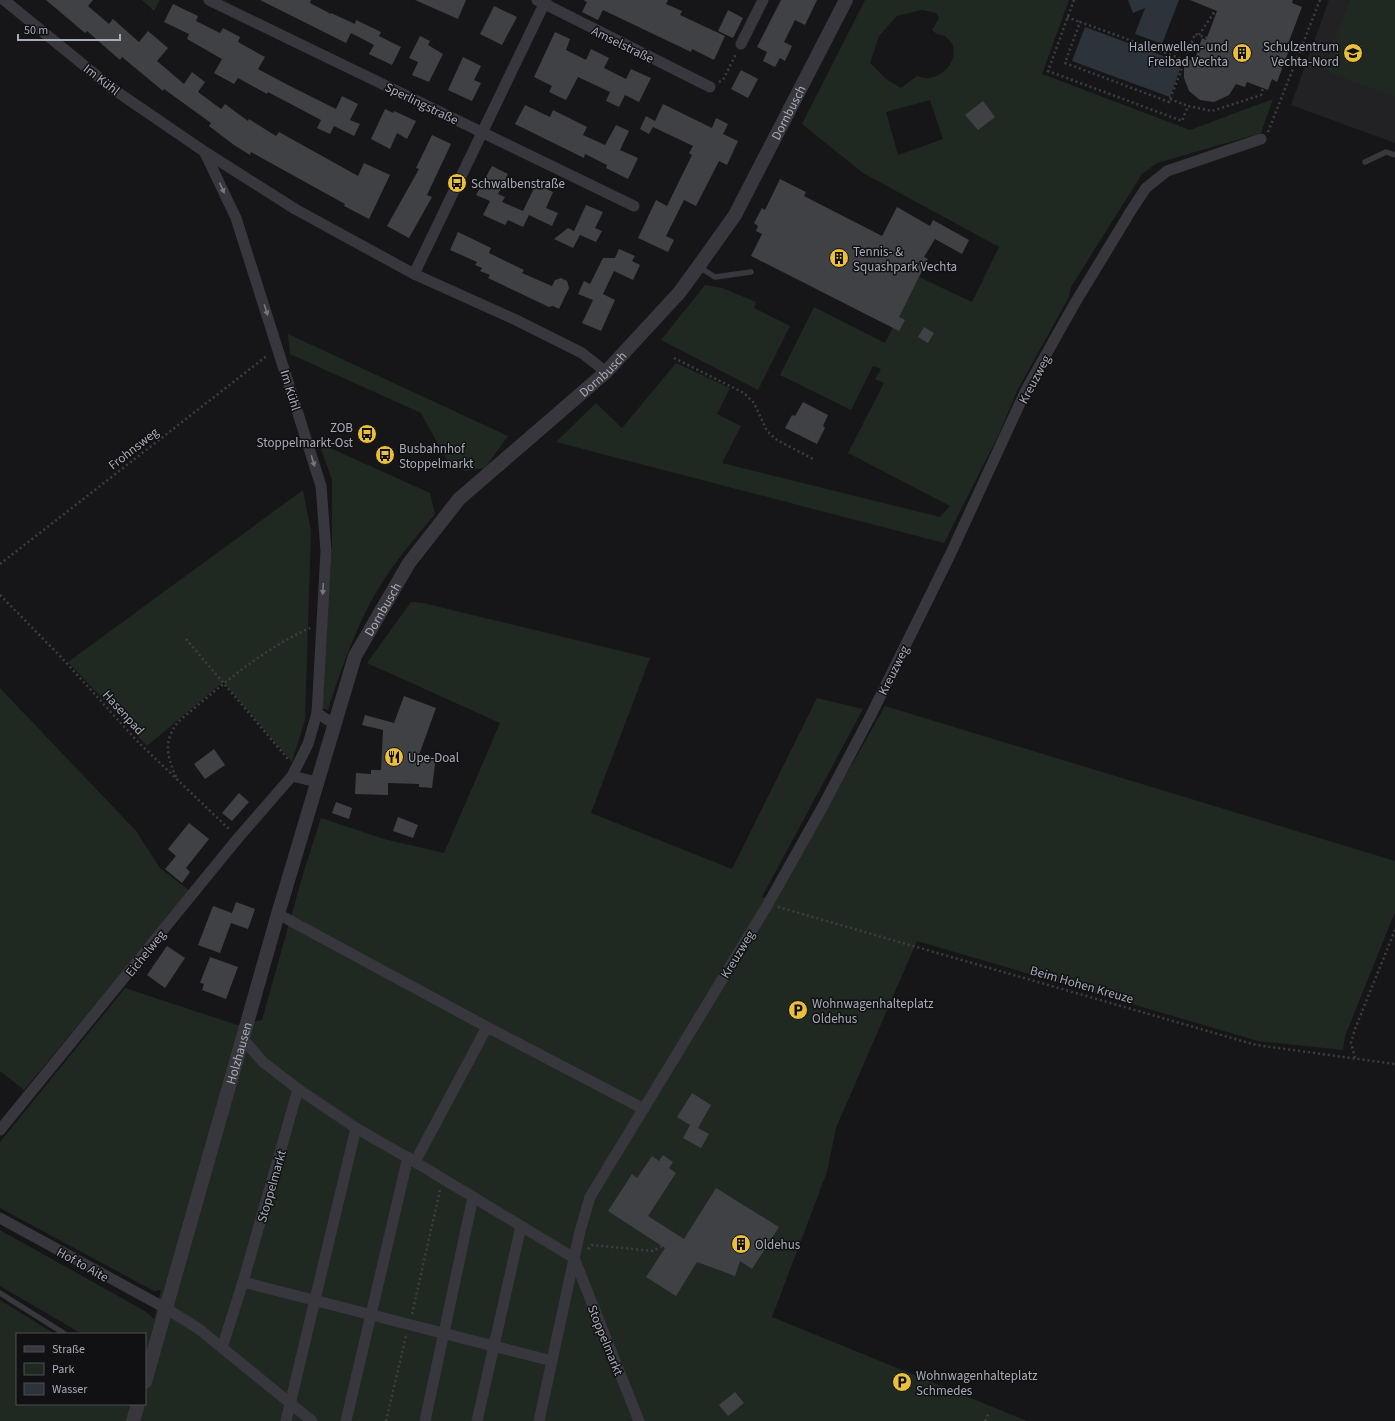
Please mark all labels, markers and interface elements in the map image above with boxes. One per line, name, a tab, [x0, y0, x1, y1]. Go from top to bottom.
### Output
scale bar	[18, 16, 120, 42]
text: 50 m	[24, 22, 48, 39]
street label: Amselstraße	[588, 22, 657, 68]
place label: Hallenwellen- und Freibad Vechta	[1129, 38, 1228, 71]
place label: Schulzentrum Vechta-Nord	[1263, 38, 1339, 71]
building icon: Hallenwellen- und Freibad Vechta	[1231, 42, 1253, 64]
school or university icon: Schulzentrum Vechta-Nord	[1342, 42, 1364, 64]
street label: Im Kühl	[79, 60, 123, 100]
street label: Sperlingstraße	[382, 78, 461, 129]
street label: Dornbusch	[767, 82, 811, 143]
bus stop icon: Schwalbenstraße	[446, 172, 468, 194]
place label: Schwalbenstraße	[471, 175, 565, 193]
one-way arrow	[219, 182, 225, 193]
place label: Tennis- & Squashpark Vechta	[853, 243, 957, 276]
building icon: Tennis- & Squashpark Vechta	[828, 247, 850, 269]
one-way arrow	[263, 304, 269, 316]
street label: Dornbusch	[575, 348, 631, 401]
street label: Kreuzweg	[1014, 351, 1056, 407]
street label: Im Kühl	[275, 368, 305, 413]
place label: ZOB Stoppelmarkt-Ost	[257, 419, 354, 452]
street label: Frohnsweg	[105, 423, 163, 474]
bus stop icon: ZOB Stoppelmarkt-Ost	[356, 423, 378, 445]
place label: Busbahnhof Stoppelmarkt	[399, 440, 474, 473]
bus stop icon: Busbahnhof Stoppelmarkt	[374, 444, 396, 466]
one-way arrow	[310, 455, 316, 467]
street label: Dornbusch	[360, 579, 406, 640]
one-way arrow	[320, 583, 327, 595]
street label: Kreuzweg	[874, 642, 914, 698]
street label: Hasenpad	[98, 686, 148, 739]
restaurant icon: Upe-Doal	[383, 746, 405, 768]
place label: Upe-Doal	[408, 749, 459, 767]
street label: Eichelweg	[121, 926, 170, 981]
street label: Kreuzweg	[716, 927, 759, 982]
street label: Beim Hohen Kreuze	[1028, 962, 1135, 1008]
place label: Wohnwagenhalteplatz Oldehus	[812, 995, 934, 1028]
parking icon: Wohnwagenhalteplatz Oldehus	[787, 999, 809, 1021]
street label: Holzhausen	[222, 1020, 257, 1087]
street label: Stoppelmarkt	[253, 1147, 291, 1225]
building icon: Oldehus	[730, 1233, 752, 1255]
place label: Oldehus	[755, 1236, 801, 1254]
street label: Hof to Aite	[53, 1243, 112, 1286]
street label: Stoppelmarkt	[583, 1302, 628, 1379]
legend	[16, 1333, 146, 1405]
text: Straße	[52, 1341, 85, 1358]
text: Park	[52, 1361, 74, 1378]
place label: Wohnwagenhalteplatz Schmedes	[916, 1367, 1038, 1400]
parking icon: Wohnwagenhalteplatz Schmedes	[891, 1371, 913, 1393]
text: Wasser	[52, 1381, 88, 1398]

